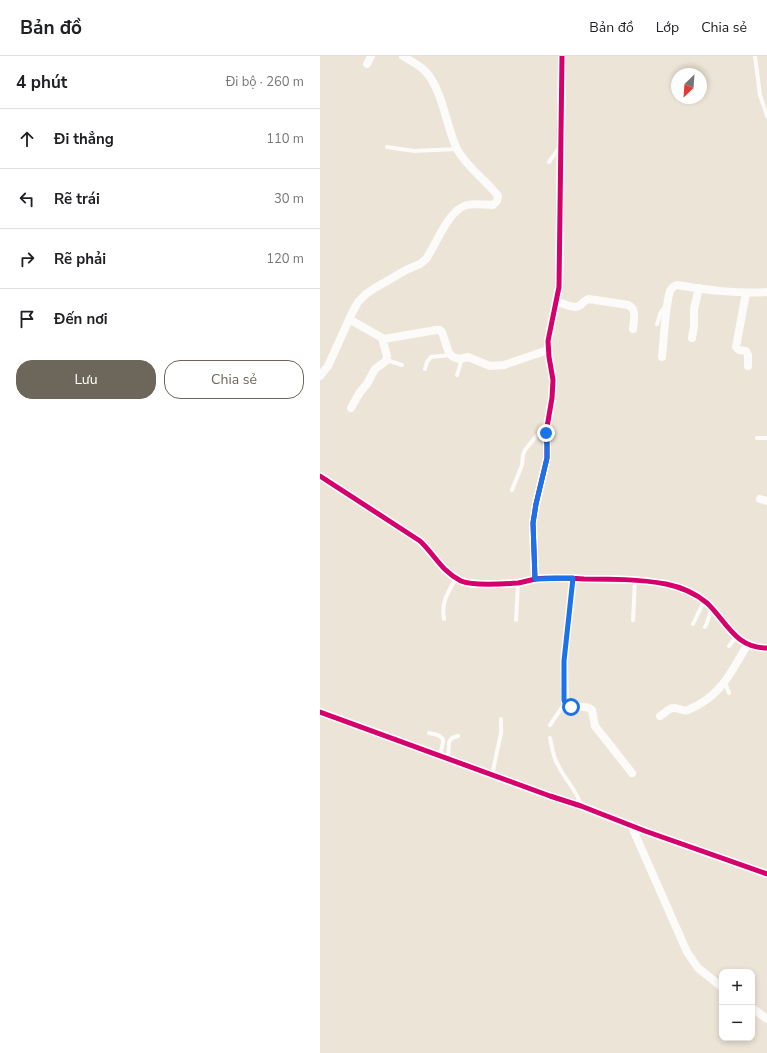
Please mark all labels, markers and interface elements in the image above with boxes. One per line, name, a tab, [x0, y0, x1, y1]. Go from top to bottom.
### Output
text: Bản đồ	[20, 15, 82, 41]
text: Bản đồ	[589, 18, 634, 37]
text: Lớp	[656, 18, 679, 37]
text: Chia sẻ	[701, 18, 747, 37]
north arrow	[671, 68, 707, 104]
text: 4 phút	[16, 71, 67, 94]
text: Đi bộ · 260 m	[226, 73, 304, 91]
icon: ahead	[16, 128, 38, 150]
text: Đi thẳng	[54, 129, 114, 149]
text: 110 m	[266, 130, 304, 148]
icon: left	[16, 188, 38, 210]
text: Rẽ trái	[54, 189, 100, 209]
text: 30 m	[274, 190, 304, 208]
icon: right	[16, 248, 38, 270]
text: Rẽ phải	[54, 249, 106, 269]
text: 120 m	[266, 250, 304, 268]
icon: arrive	[16, 308, 38, 330]
text: Đến nơi	[54, 309, 108, 329]
button: Lưu	[16, 360, 156, 399]
button: Chia sẻ	[164, 360, 304, 399]
route end	[537, 424, 555, 442]
route start	[562, 698, 580, 716]
map controls	[719, 969, 755, 1041]
button: +	[719, 969, 755, 1005]
button: −	[719, 1005, 755, 1041]

